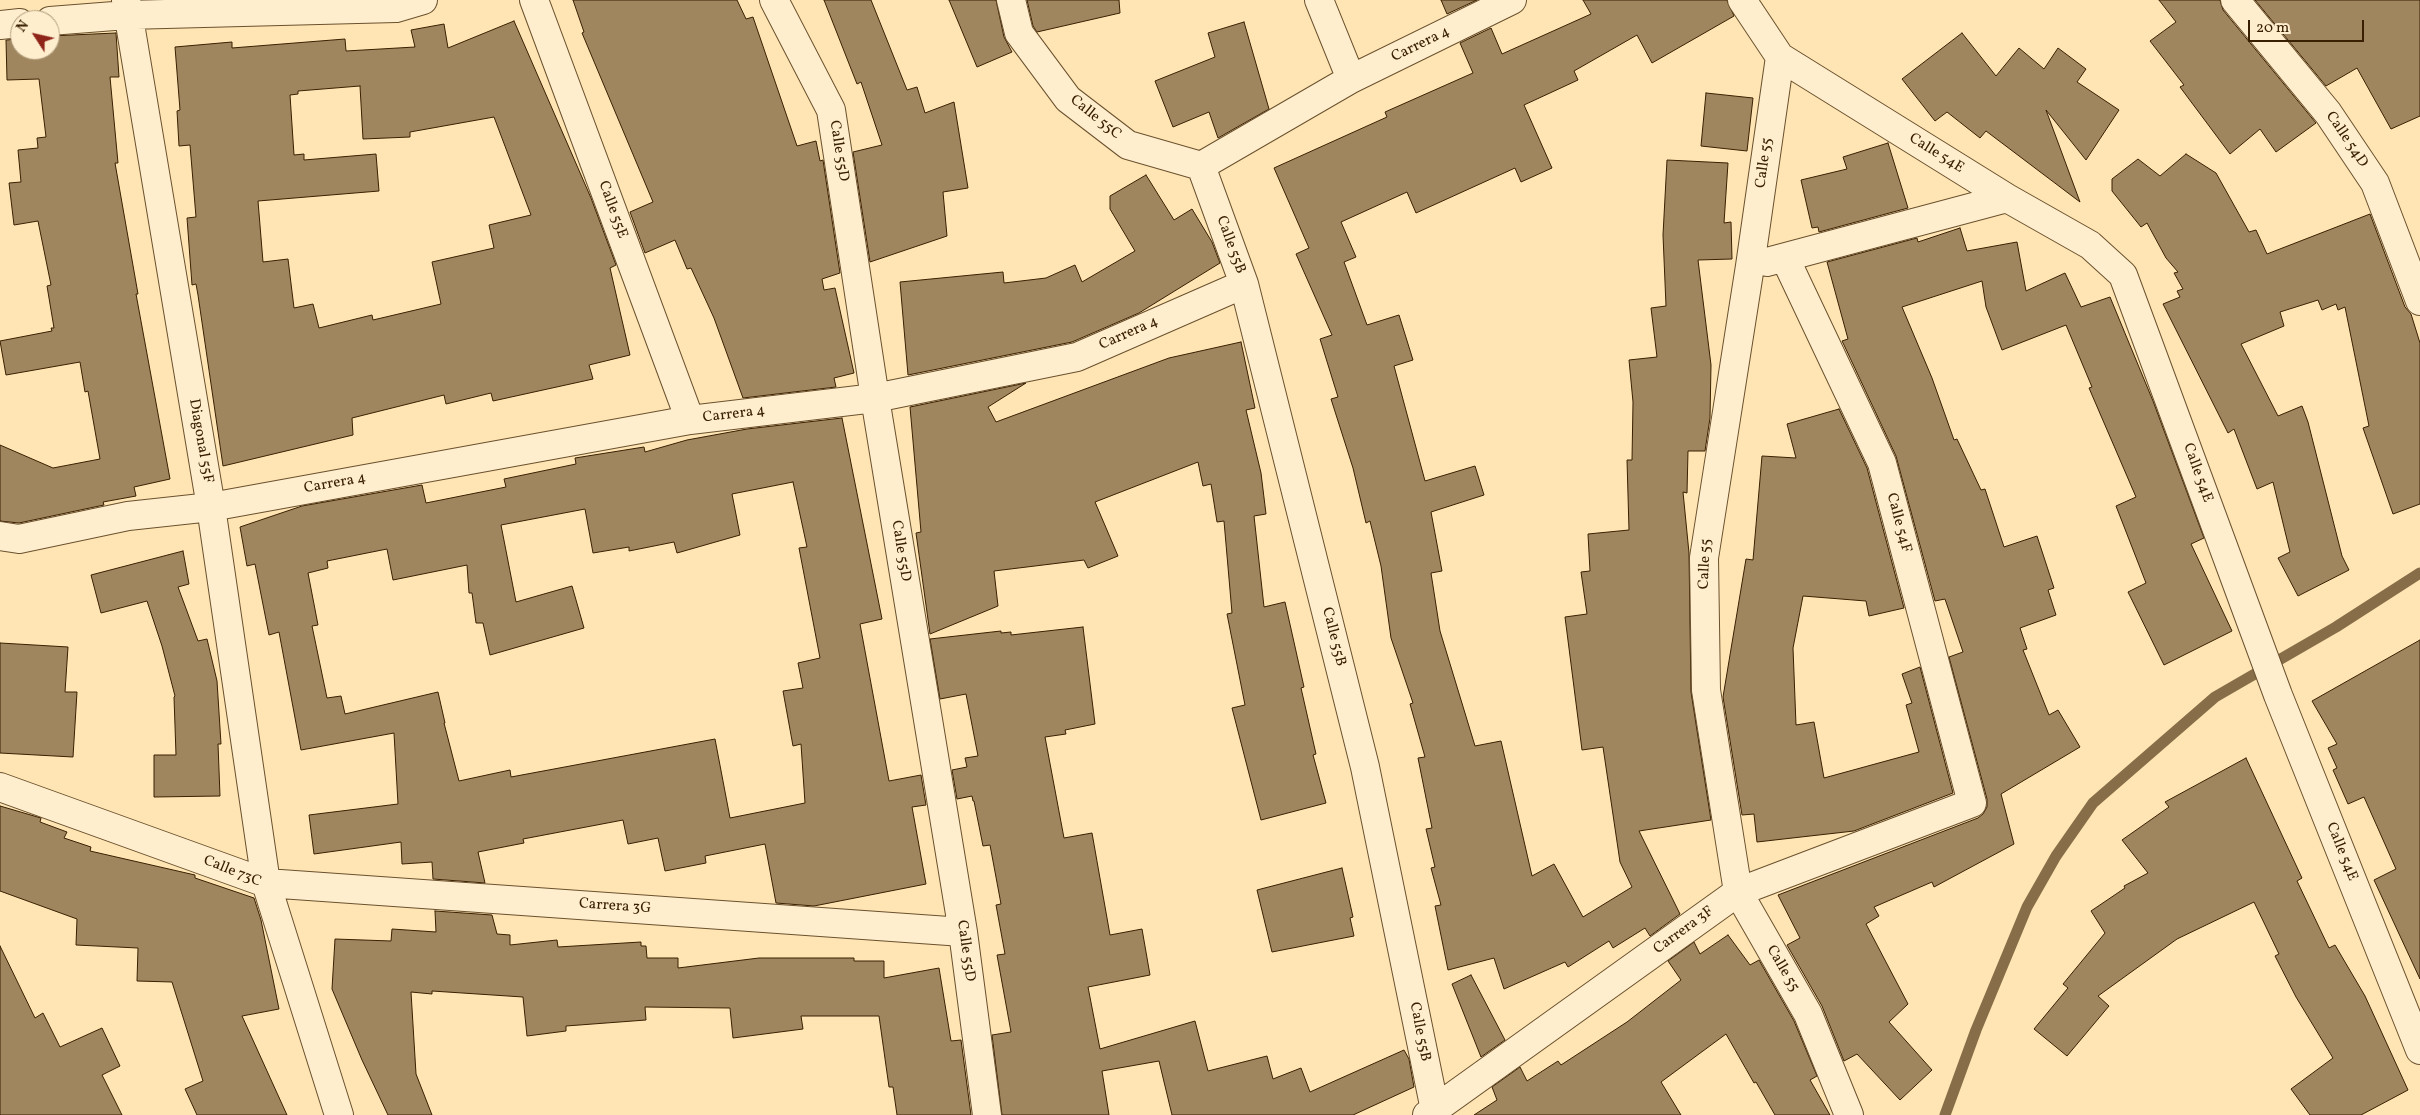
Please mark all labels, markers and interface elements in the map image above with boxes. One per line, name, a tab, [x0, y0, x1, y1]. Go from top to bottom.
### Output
north arrow	[10, 10, 60, 60]
scale bar	[2250, 10, 2366, 42]
text: N	[12, 17, 34, 36]
text: 20 m	[2256, 18, 2289, 39]
street label: Carrera 4	[1389, 23, 1453, 67]
street label: Calle 55C	[1066, 92, 1124, 144]
street label: Calle 54D	[2321, 109, 2371, 171]
street label: Calle 55D	[824, 119, 852, 183]
street label: Calle 54E	[1905, 130, 1967, 178]
street label: Calle 55	[1753, 137, 1777, 189]
street label: Calle 55E	[593, 179, 631, 241]
street label: Calle 55B	[1211, 214, 1249, 276]
street label: Carrera 4	[1097, 313, 1161, 355]
street label: Diagonal 55F	[184, 397, 216, 485]
street label: Carrera 4	[702, 402, 766, 428]
street label: Calle 54E	[2178, 441, 2216, 505]
street label: Carrera 4	[303, 470, 367, 498]
street label: Calle 54F	[1881, 491, 1915, 555]
street label: Calle 55D	[886, 519, 914, 583]
street label: Calle 55	[1696, 538, 1716, 590]
street label: Calle 55B	[1317, 606, 1349, 668]
street label: Calle 54E	[2321, 820, 2361, 884]
street label: Calle 73C	[201, 852, 263, 892]
street label: Carrera 3G	[578, 895, 652, 919]
street label: Carrera 3F	[1650, 903, 1718, 959]
street label: Calle 55D	[952, 919, 978, 983]
street label: Calle 55	[1762, 943, 1802, 995]
street label: Calle 55B	[1404, 1001, 1434, 1063]

